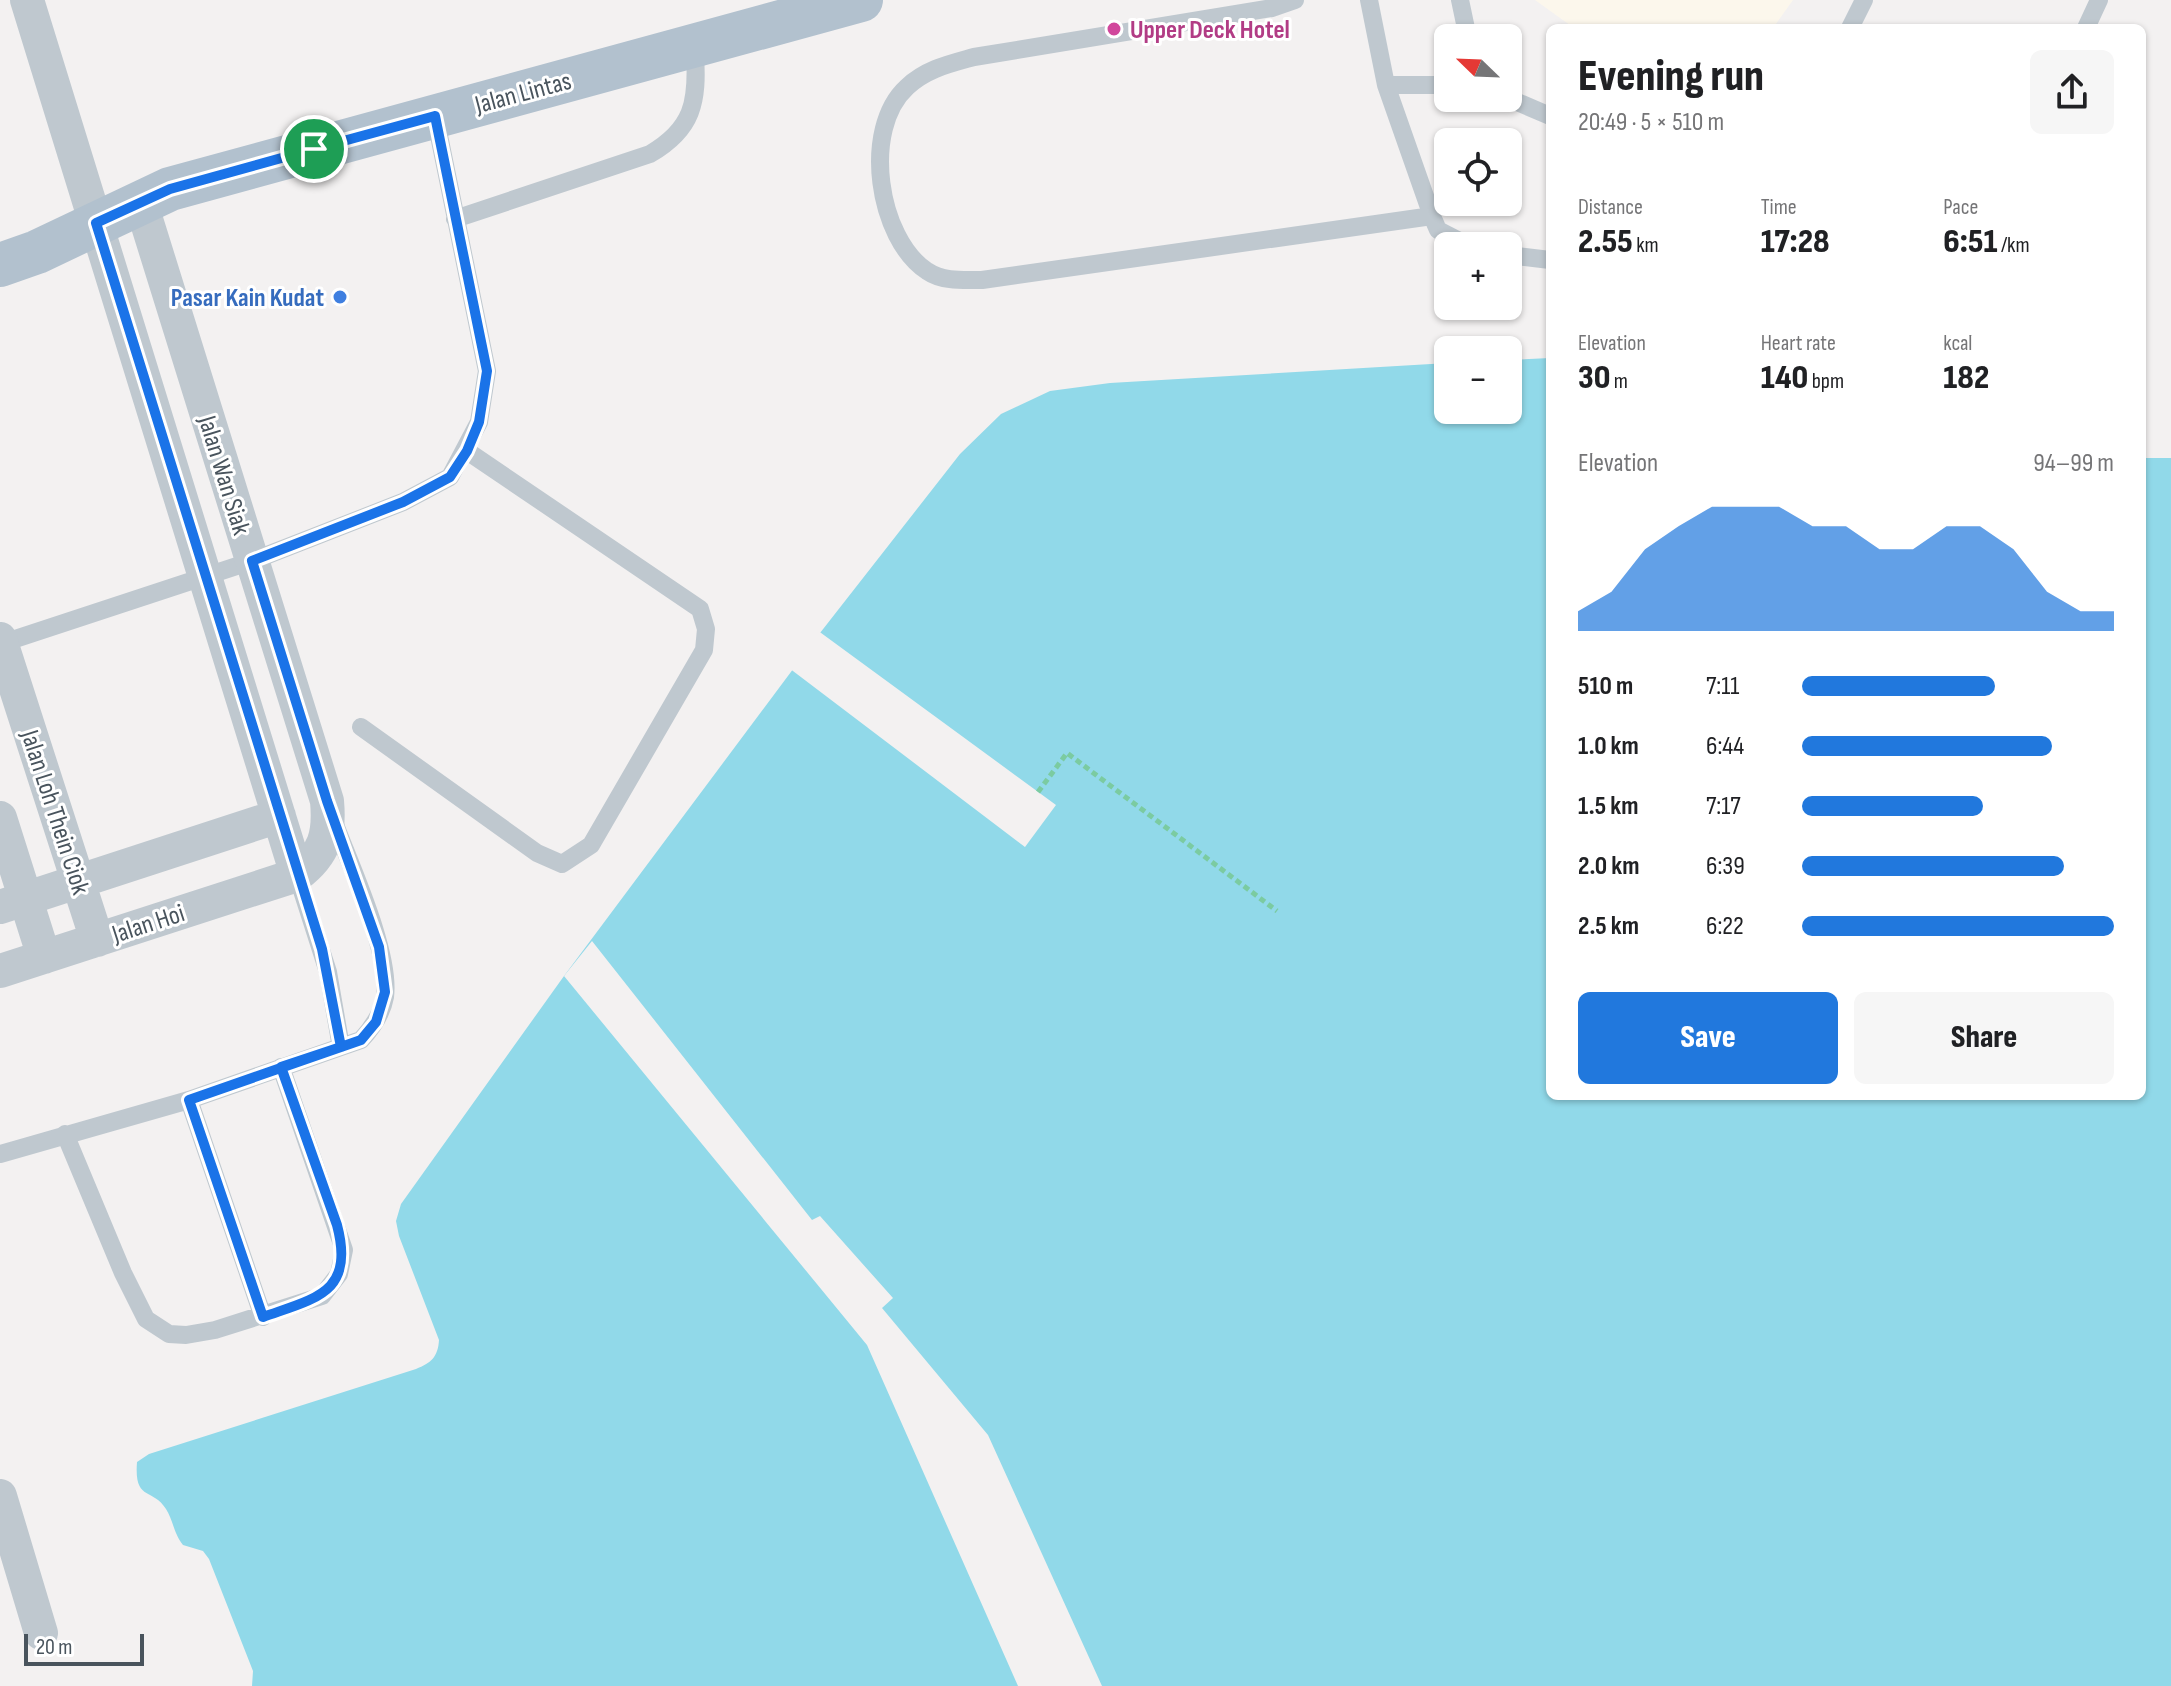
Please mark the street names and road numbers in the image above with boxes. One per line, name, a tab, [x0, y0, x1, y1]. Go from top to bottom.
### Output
street label: Jalan Lintas	[471, 66, 575, 121]
street label: Jalan Wan Siak	[190, 411, 256, 539]
street label: Jalan Loh Thein Ciok	[13, 725, 96, 899]
street label: Jalan Hoi	[107, 898, 189, 951]

